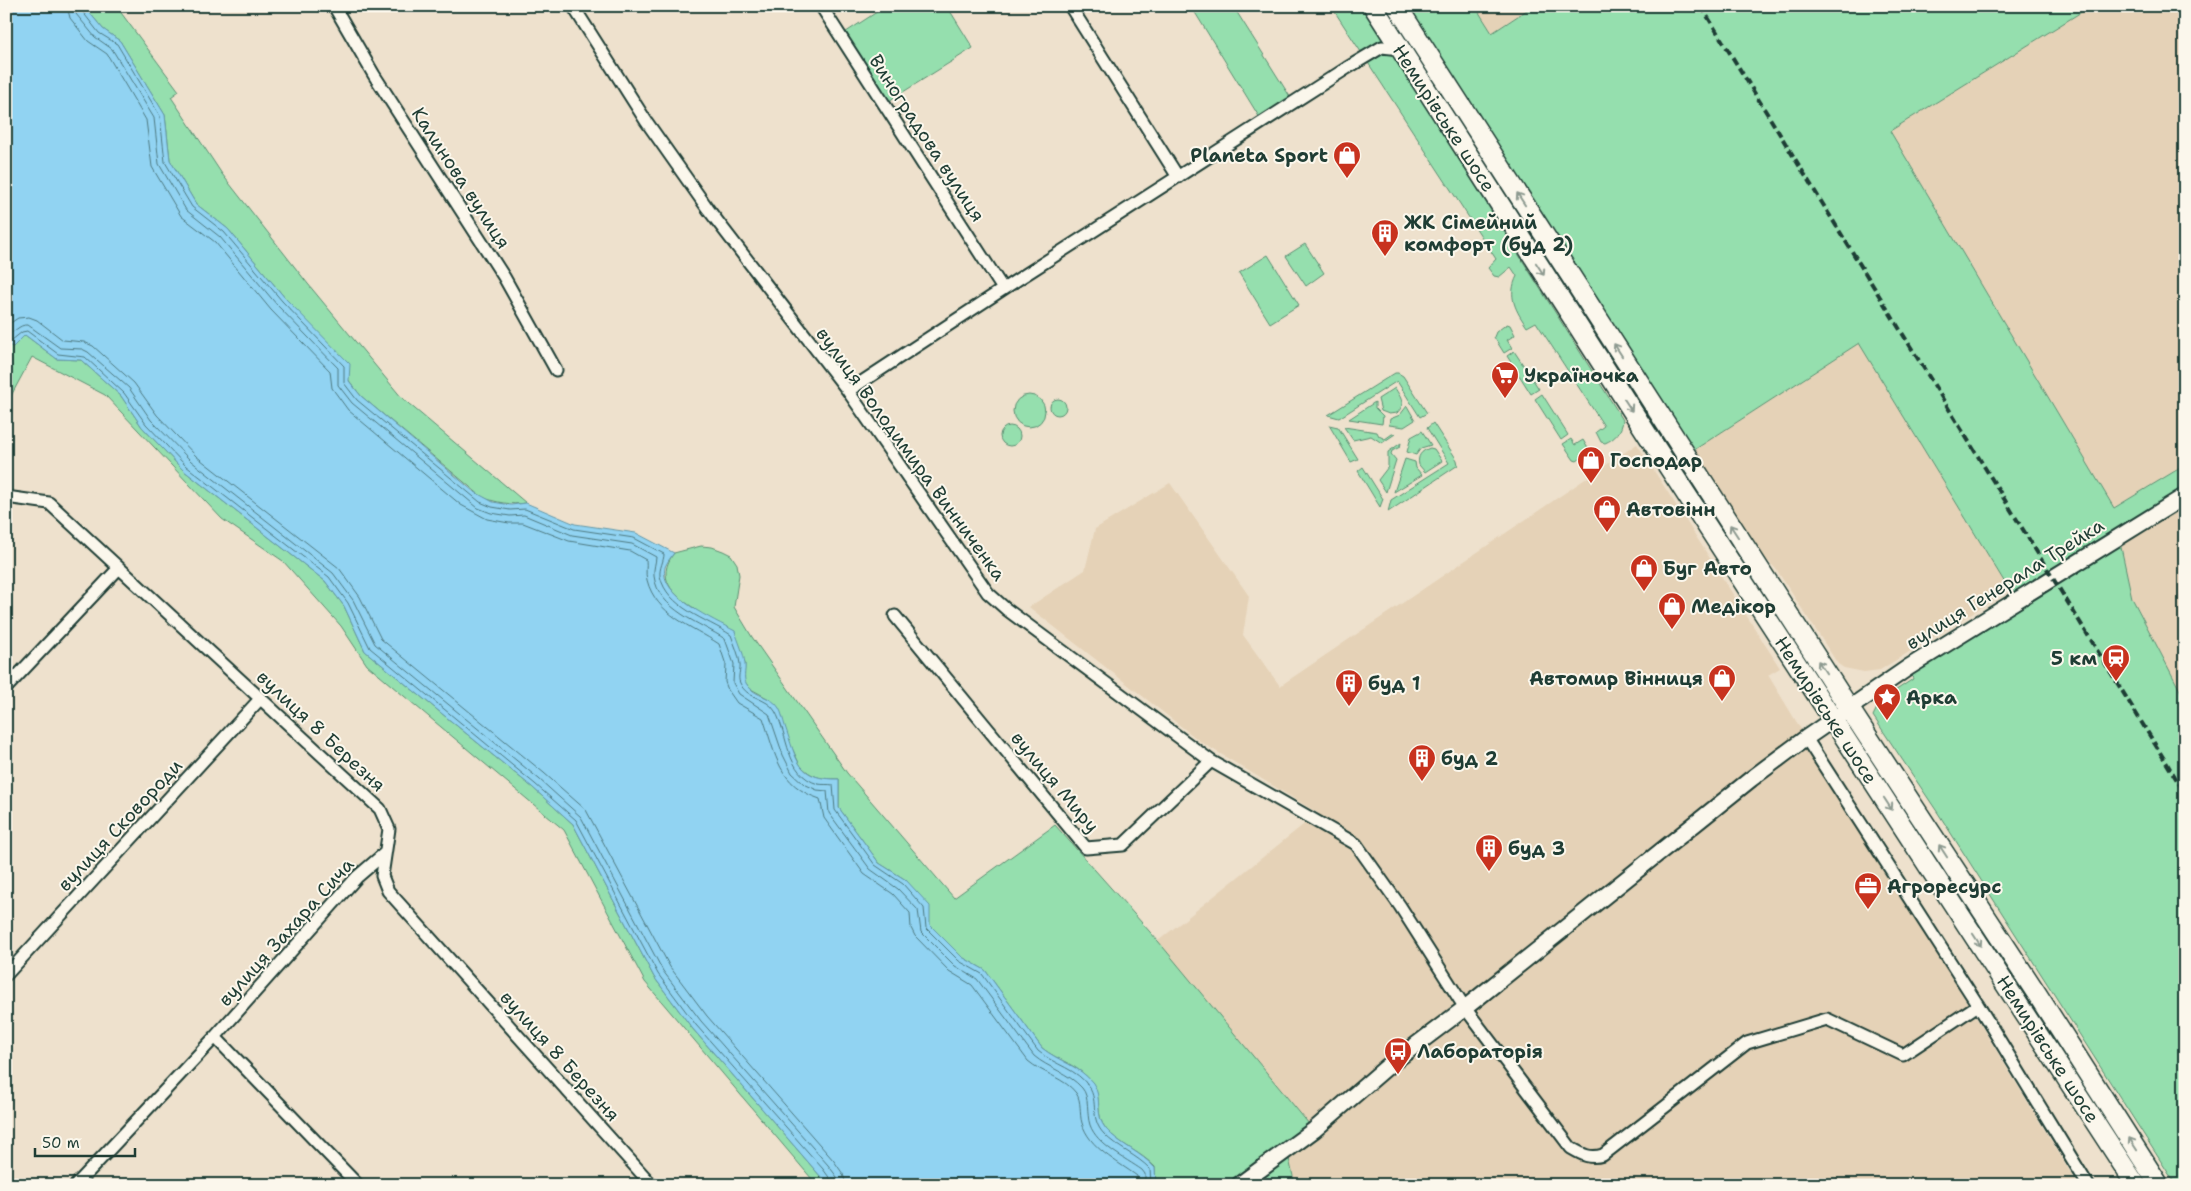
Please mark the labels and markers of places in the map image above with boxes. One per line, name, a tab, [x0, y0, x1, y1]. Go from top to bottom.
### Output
shop icon: Planeta Sport	[1332, 140, 1362, 179]
place label: Planeta Sport	[1190, 143, 1328, 168]
place label: ЖК Сімейний комфорт (буд 2)	[1404, 210, 1573, 257]
building icon: ЖК Сімейний комфорт (буд 2)	[1370, 218, 1400, 257]
supermarket icon: Україночка	[1490, 360, 1520, 399]
place label: Україночка	[1524, 363, 1639, 388]
shop icon: Господар	[1576, 445, 1606, 484]
place label: Господар	[1610, 448, 1702, 473]
shop icon: Автовінн	[1592, 494, 1622, 533]
place label: Автовінн	[1626, 497, 1715, 522]
shop icon: Буг Авто	[1629, 553, 1659, 592]
place label: Буг Авто	[1663, 556, 1752, 581]
shop icon: Медікор	[1657, 591, 1687, 630]
place label: Медікор	[1691, 594, 1776, 619]
station icon: 5 км	[2101, 643, 2131, 682]
place label: 5 км	[2051, 646, 2097, 671]
shop icon: Автомир Вінниця	[1707, 663, 1737, 702]
place label: Автомир Вінниця	[1529, 666, 1703, 691]
building icon: буд 1	[1334, 668, 1364, 707]
place label: буд 1	[1368, 671, 1420, 696]
place icon: Арка	[1872, 682, 1902, 721]
place label: Арка	[1906, 685, 1957, 710]
building icon: буд 2	[1407, 743, 1437, 782]
place label: буд 2	[1441, 746, 1498, 771]
building icon: буд 3	[1474, 833, 1504, 872]
place label: буд 3	[1508, 836, 1565, 861]
office icon: Агроресурс	[1853, 871, 1883, 910]
place label: Агроресурс	[1887, 874, 2001, 899]
bus stop icon: Лабораторія	[1383, 1036, 1413, 1075]
place label: Лабораторія	[1417, 1039, 1543, 1064]

